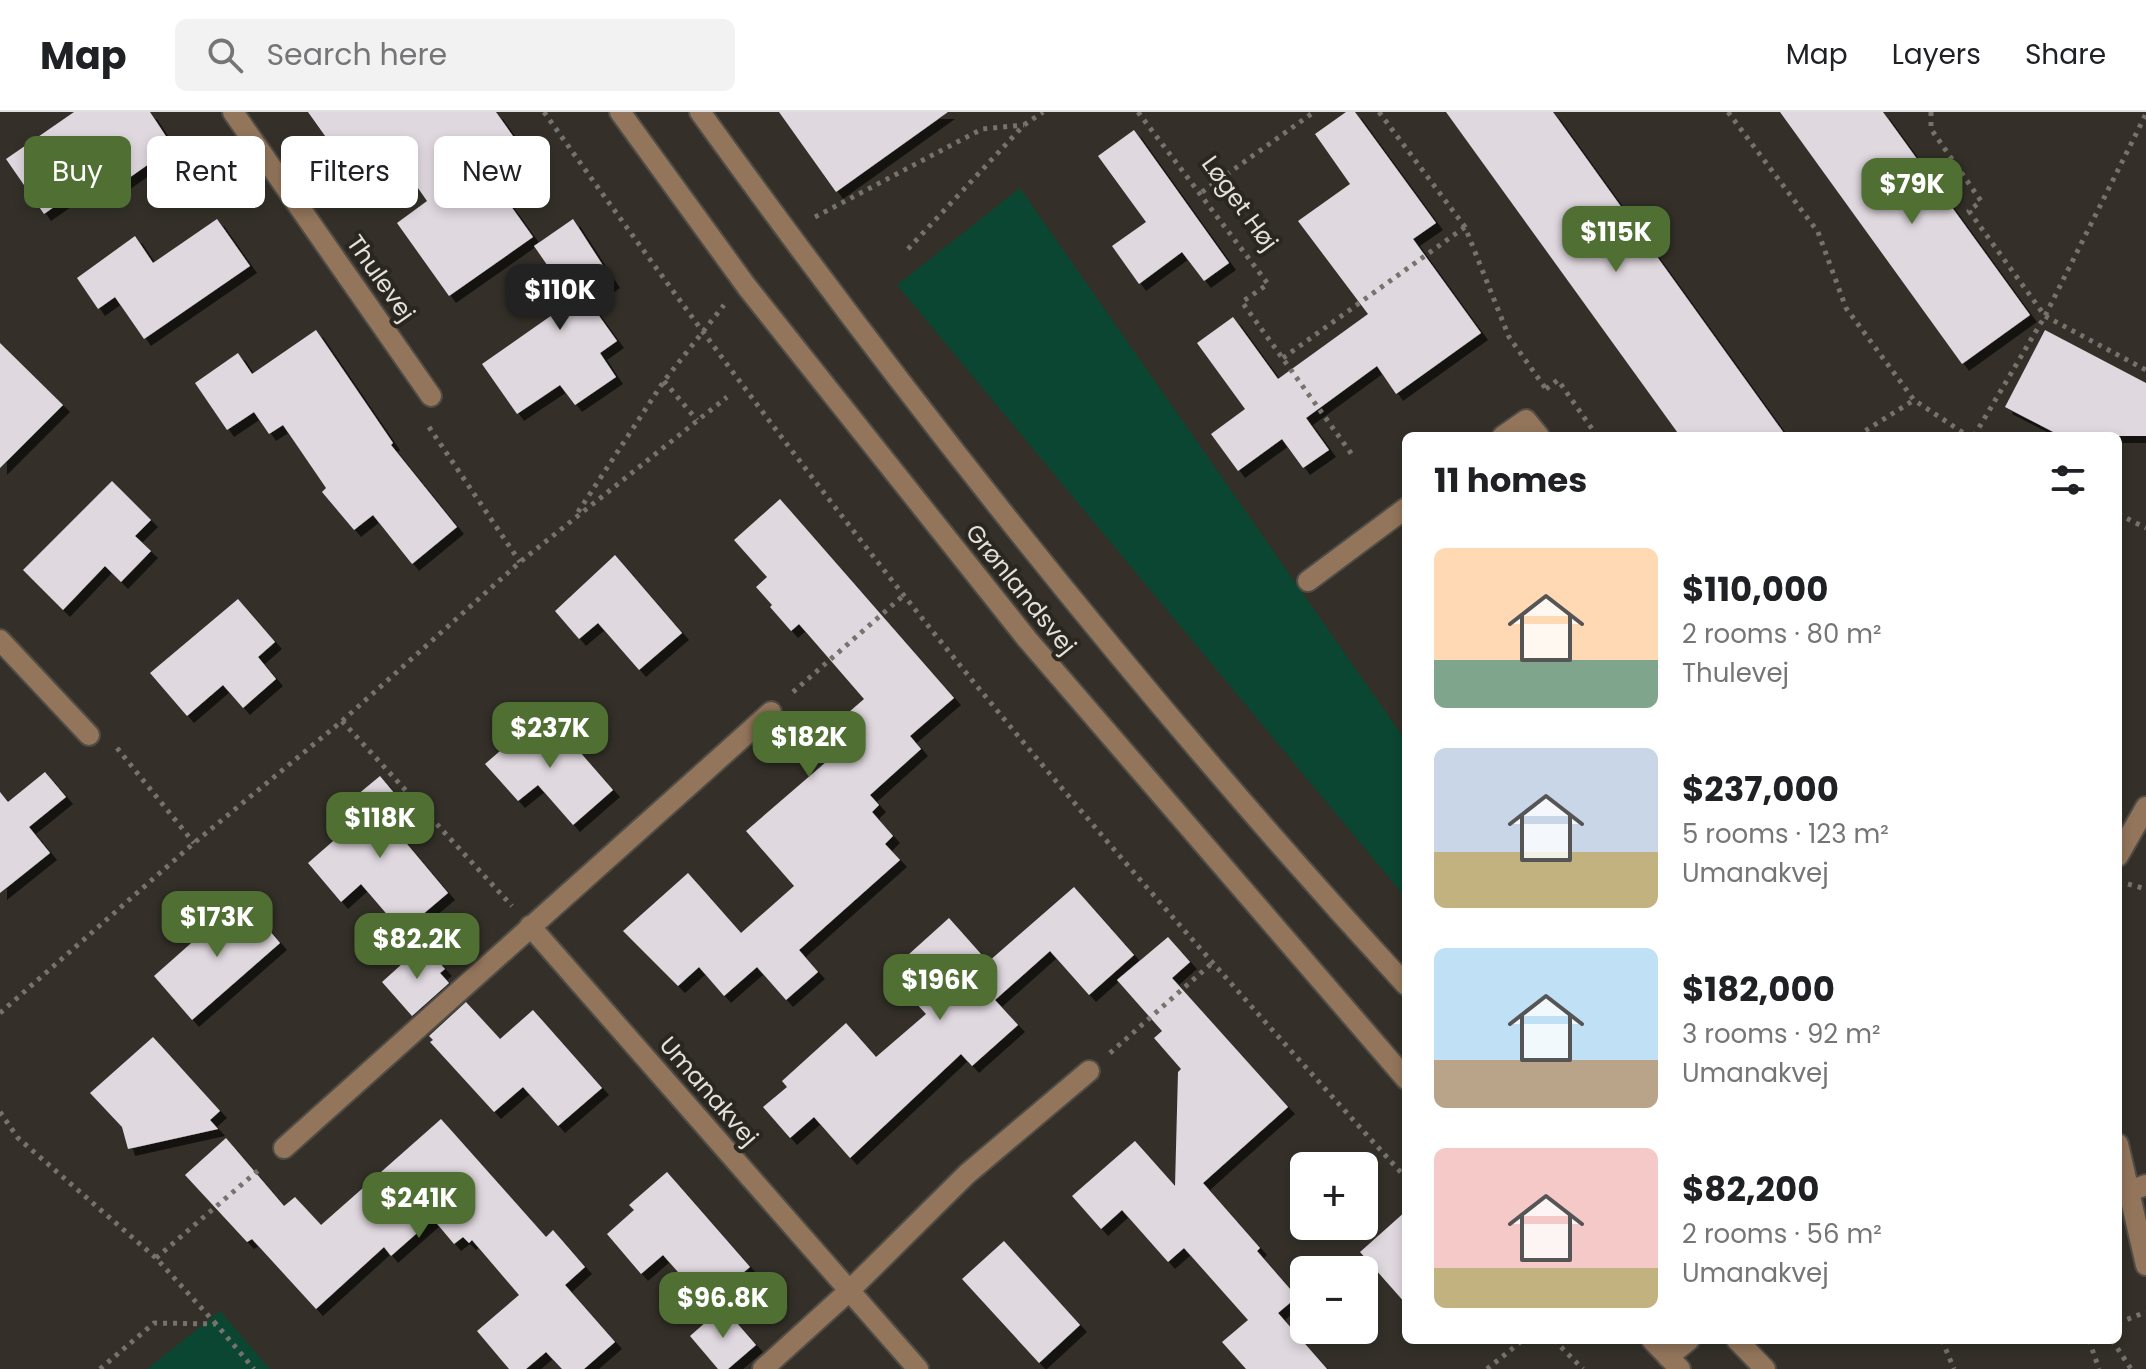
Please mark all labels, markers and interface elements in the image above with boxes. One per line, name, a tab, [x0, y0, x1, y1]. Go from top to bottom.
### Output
search box	[175, 19, 735, 91]
text: Map	[40, 29, 127, 82]
icon: search	[203, 33, 247, 77]
text: Search here	[267, 33, 447, 76]
text: Map	[1786, 35, 1848, 74]
text: Layers	[1892, 35, 1981, 74]
text: Share	[2025, 35, 2106, 74]
chip: Buy	[24, 136, 131, 208]
chip: Rent	[147, 136, 265, 208]
chip: Filters	[281, 136, 418, 208]
chip: New	[434, 136, 550, 208]
street label: Løget Høj	[1194, 149, 1286, 257]
pin: $79K	[1865, 158, 1959, 226]
text: $79K	[1879, 166, 1945, 202]
pin: $115K	[1560, 206, 1672, 274]
text: $115K	[1580, 214, 1652, 250]
street label: Thulevej	[339, 228, 423, 328]
pin: $110K	[504, 264, 616, 332]
text: $110K	[524, 272, 596, 308]
text: 11 homes	[1434, 456, 1587, 504]
icon: filters	[2046, 458, 2090, 502]
street label: Grønlandsvej	[958, 517, 1084, 661]
text: $110,000	[1682, 565, 1828, 613]
icon: home	[1498, 580, 1594, 676]
text: 2 rooms · 80 m²	[1682, 616, 1882, 652]
text: Thulevej	[1682, 655, 1789, 691]
pin: $237K	[494, 702, 606, 770]
text: $237K	[510, 710, 590, 746]
pin: $182K	[753, 711, 865, 779]
text: $182K	[771, 719, 847, 755]
text: $237,000	[1682, 765, 1839, 813]
icon: home	[1498, 780, 1594, 876]
pin: $118K	[324, 792, 436, 860]
text: $118K	[344, 800, 416, 836]
text: 5 rooms · 123 m²	[1682, 816, 1889, 852]
text: Umanakvej	[1682, 855, 1829, 891]
pin: $173K	[161, 891, 273, 959]
text: $173K	[180, 899, 254, 935]
pin: $82.2K	[352, 913, 482, 981]
text: $82.2K	[372, 921, 462, 957]
pin: $196K	[884, 954, 996, 1022]
text: $196K	[901, 962, 979, 998]
text: $182,000	[1682, 965, 1835, 1013]
icon: home	[1498, 980, 1594, 1076]
text: 3 rooms · 92 m²	[1682, 1016, 1881, 1052]
street label: Umanakvej	[652, 1029, 766, 1153]
text: Umanakvej	[1682, 1055, 1829, 1091]
map controls	[1290, 1152, 1378, 1344]
button: +	[1290, 1152, 1378, 1240]
text: $82,200	[1682, 1165, 1819, 1213]
pin: $241K	[363, 1172, 475, 1240]
text: $241K	[380, 1180, 458, 1216]
icon: home	[1498, 1180, 1594, 1276]
text: 2 rooms · 56 m²	[1682, 1216, 1882, 1252]
text: Umanakvej	[1682, 1255, 1829, 1291]
button: −	[1290, 1256, 1378, 1344]
pin: $96.8K	[658, 1272, 788, 1340]
text: $96.8K	[677, 1280, 769, 1316]

